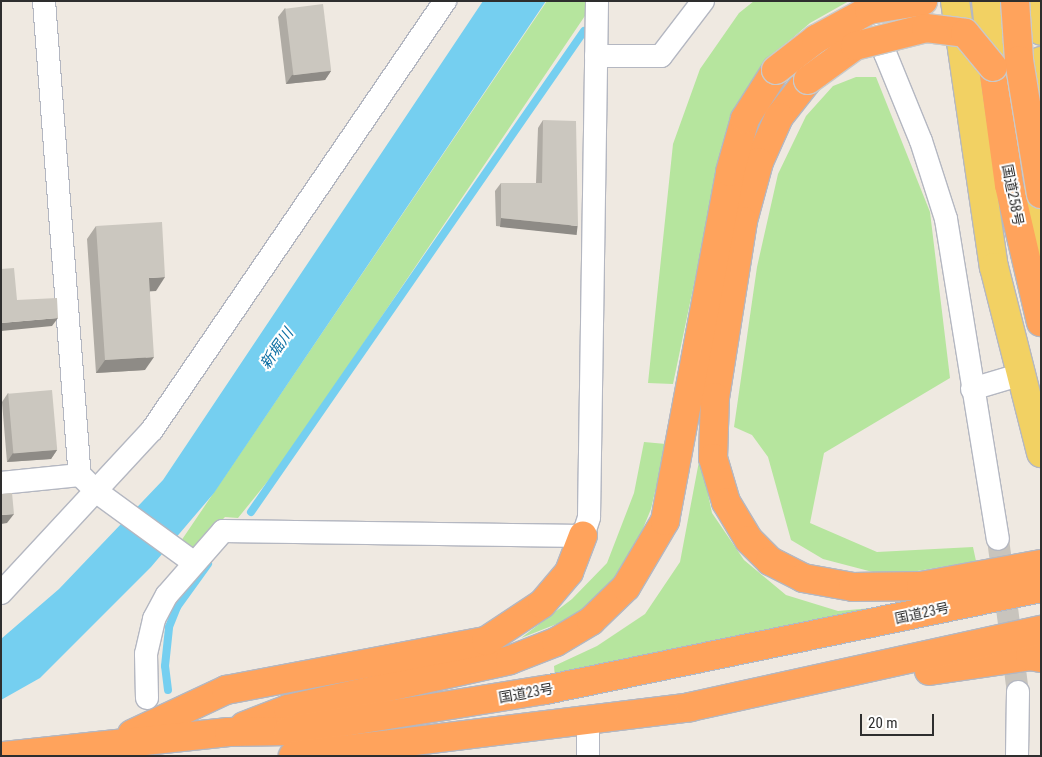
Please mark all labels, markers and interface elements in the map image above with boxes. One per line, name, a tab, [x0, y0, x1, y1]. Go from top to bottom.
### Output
street label: 国道258号	[999, 163, 1027, 227]
water label: 新堀川	[257, 325, 297, 373]
street label: 国道23号	[893, 599, 951, 627]
street label: 国道23号	[497, 680, 555, 706]
scale bar	[862, 704, 936, 736]
text: 20 m	[868, 714, 898, 732]

